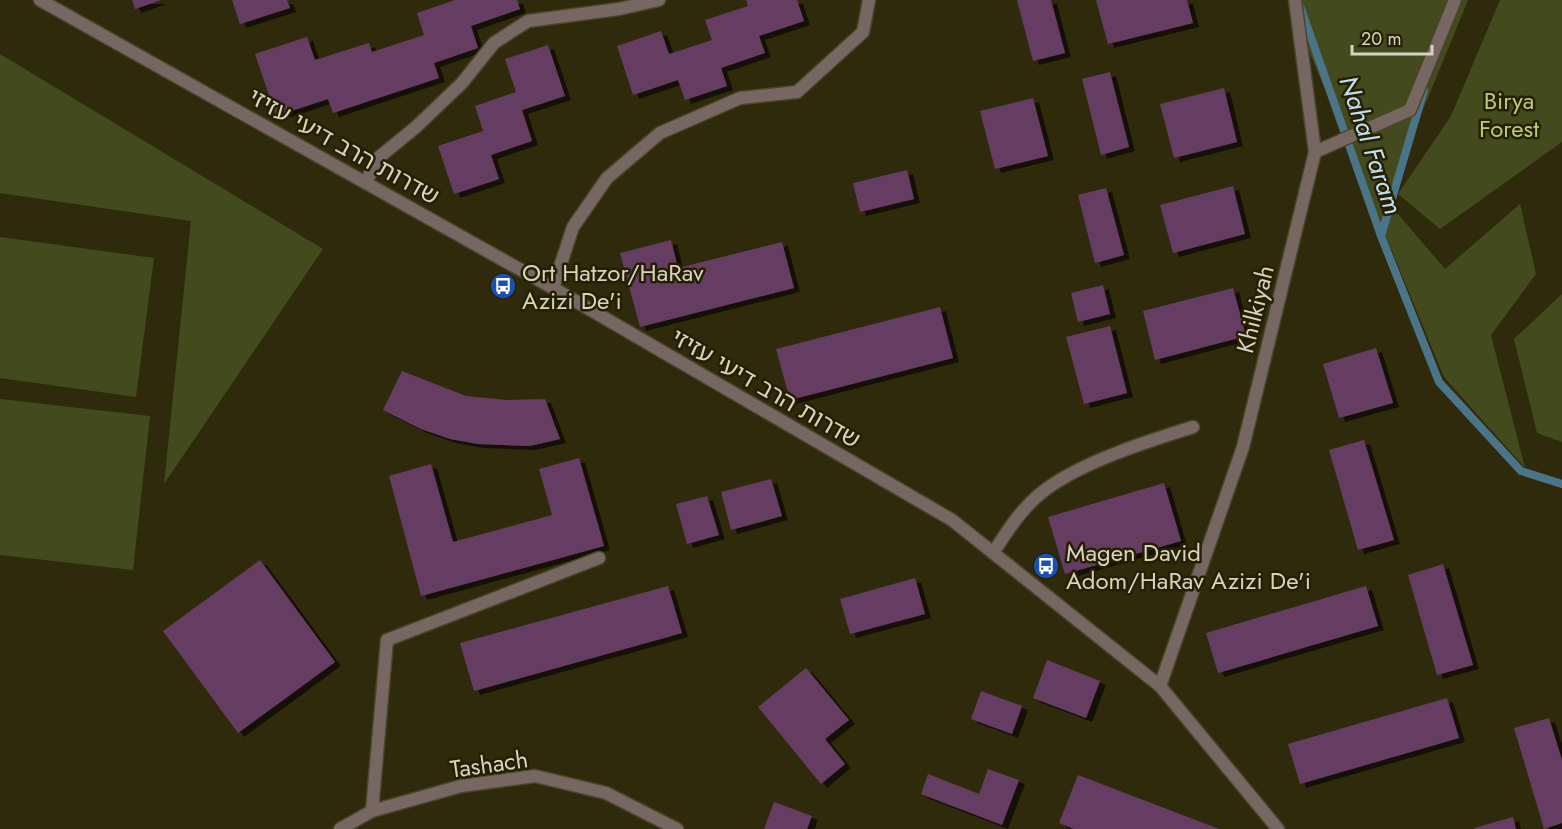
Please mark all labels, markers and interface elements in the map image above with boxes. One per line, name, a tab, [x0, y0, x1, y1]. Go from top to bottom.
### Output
scale bar	[1352, 18, 1432, 56]
text: 20 m	[1361, 26, 1401, 52]
water label: Nahal Faram	[1330, 71, 1412, 219]
street label: שדרות הרב דיעי עזיזי	[242, 79, 446, 213]
park label: Birya Forest	[1479, 83, 1539, 146]
place label: Ort Hatzor/HaRav Azizi De'i	[522, 255, 704, 318]
street label: Khilkiyah	[1227, 261, 1283, 357]
bus stop icon: Ort Hatzor/HaRav Azizi De'i	[488, 271, 518, 301]
street label: שדרות הרב דיעי עזיזי	[665, 319, 867, 457]
place label: Magen David Adom/HaRav Azizi De'i	[1066, 535, 1311, 598]
bus stop icon: Magen David Adom/HaRav Azizi De'i	[1031, 551, 1061, 581]
street label: Tashach	[448, 741, 530, 787]

